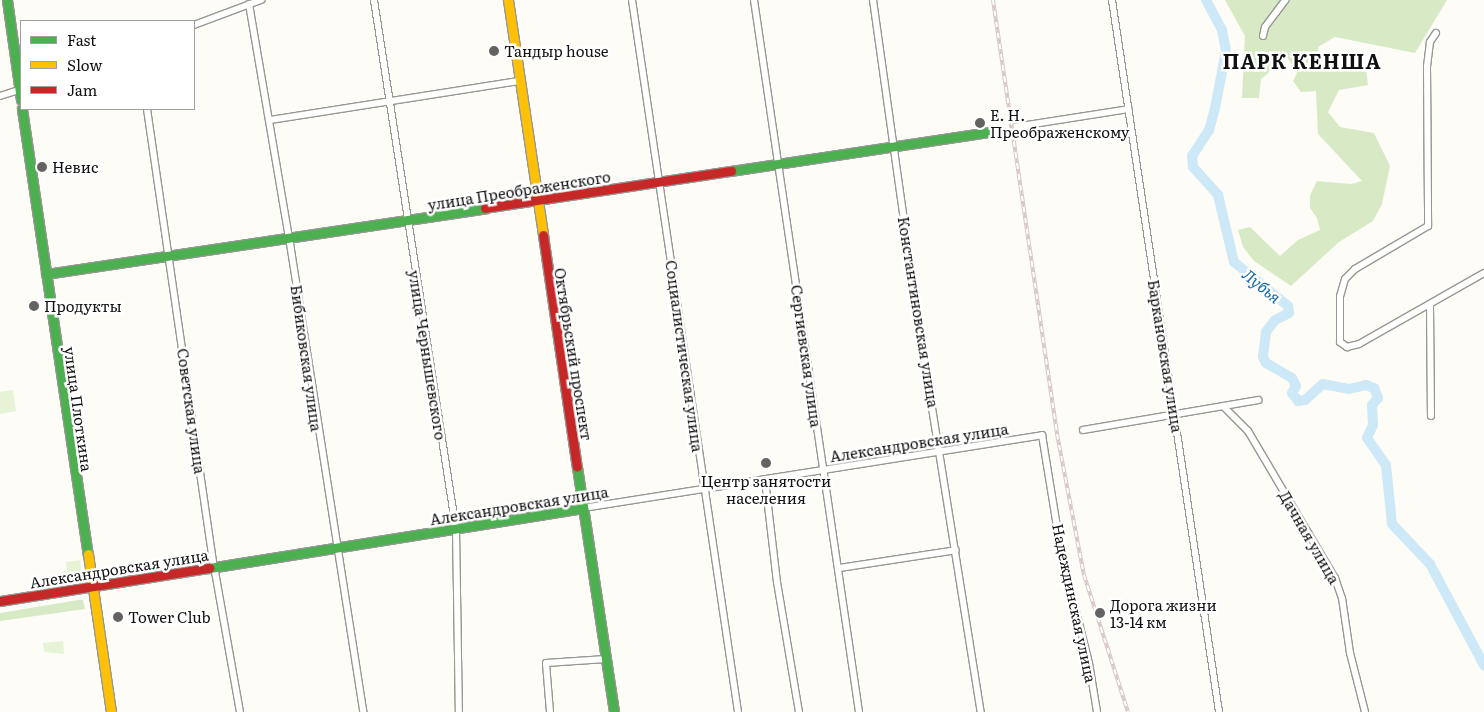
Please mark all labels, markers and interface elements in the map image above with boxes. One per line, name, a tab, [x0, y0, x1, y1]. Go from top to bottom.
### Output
legend	[20, 20, 195, 110]
text: Fast	[67, 28, 96, 51]
place label: Тандыр house	[504, 42, 608, 60]
marker: Тандыр house	[488, 45, 500, 57]
district label: ПАРК КЕНША	[1221, 48, 1383, 72]
text: Slow	[67, 53, 102, 76]
text: Jam	[67, 78, 97, 101]
place label: Е. Н. Преображенскому	[990, 105, 1129, 140]
marker: Е. Н. Преображенскому	[974, 117, 986, 129]
place label: Невис	[52, 158, 99, 176]
marker: Невис	[36, 161, 48, 173]
street label: улица Преображенского	[426, 167, 612, 213]
street label: Константиновская улица	[895, 215, 943, 409]
street label: Социалистическая улица	[663, 259, 707, 453]
water label: Лубья	[1239, 264, 1285, 306]
street label: Октябрьский проспект	[551, 266, 597, 442]
street label: улица Чернышевского	[406, 269, 450, 441]
street label: Баркановская улица	[1145, 278, 1187, 434]
street label: Бибиковская улица	[288, 284, 326, 432]
street label: Сергиевская улица	[788, 284, 826, 428]
place label: Продукты	[44, 297, 122, 315]
marker: Продукты	[28, 300, 40, 312]
street label: улица Плоткина	[61, 345, 97, 473]
street label: Советская улица	[174, 347, 210, 475]
street label: Александровская улица	[828, 419, 1010, 465]
marker: Центр занятости населения	[760, 457, 772, 469]
place label: Центр занятости населения	[701, 471, 831, 506]
street label: Александровская улица	[428, 482, 610, 528]
street label: Дачная улица	[1276, 487, 1344, 587]
street label: Надеждинская улица	[1049, 522, 1101, 684]
street label: Александровская улица	[28, 545, 210, 591]
place label: Дорога жизни 13-14 км	[1110, 595, 1217, 630]
marker: Дорога жизни 13-14 км	[1094, 607, 1106, 619]
place label: Tower Club	[128, 608, 211, 626]
marker: Tower Club	[112, 611, 124, 623]

